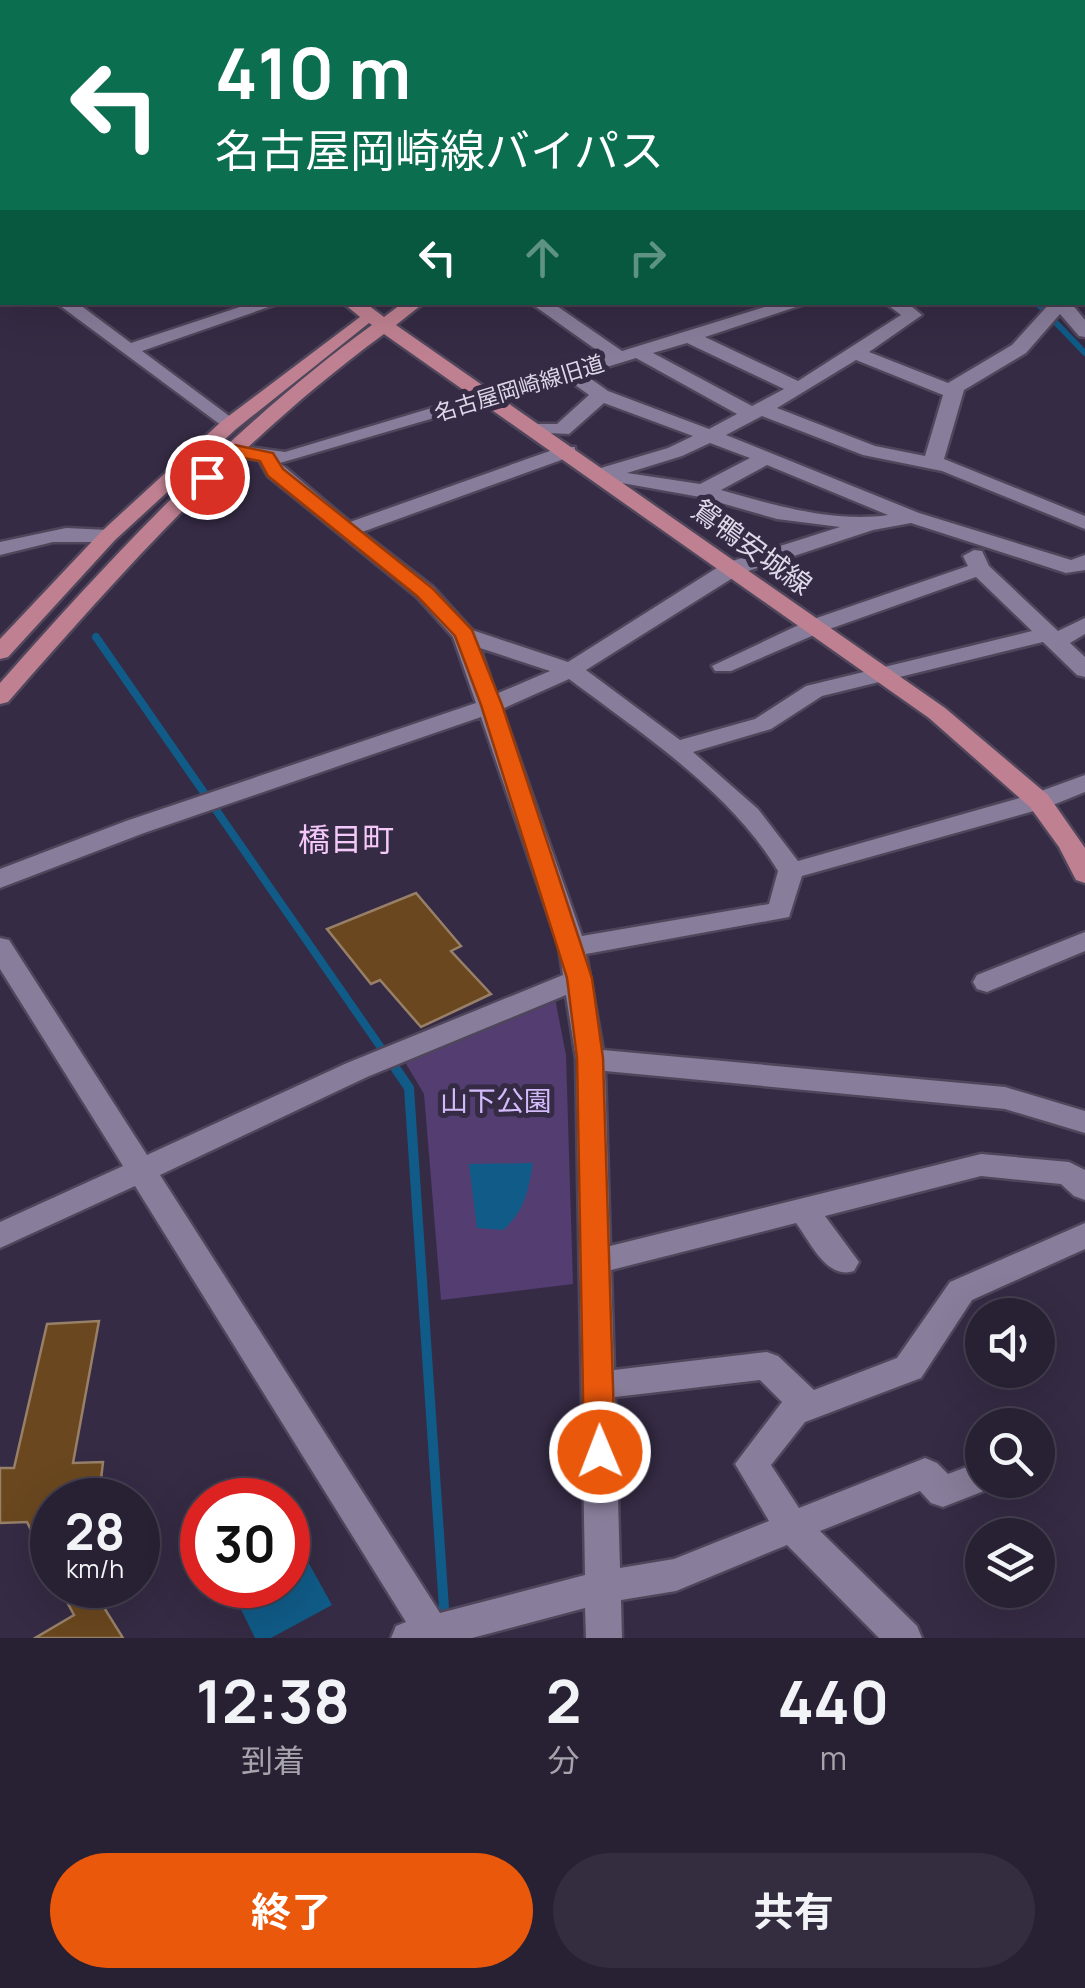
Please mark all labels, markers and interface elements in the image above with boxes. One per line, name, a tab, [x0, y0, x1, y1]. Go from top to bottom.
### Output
text: 410 m	[215, 24, 411, 120]
icon: left	[50, 40, 180, 170]
text: 名古屋岡崎線バイパス	[215, 119, 664, 181]
icon: left	[410, 230, 465, 285]
icon: ahead	[515, 230, 570, 285]
icon: right	[620, 230, 675, 285]
street label: 名古屋岡崎線旧道	[430, 348, 608, 428]
pin	[165, 435, 250, 520]
icon: arrive	[180, 450, 235, 505]
street label: 鴛鴨安城線	[685, 490, 820, 603]
district label: 橋目町	[298, 817, 394, 861]
park label: 山下公園	[440, 1081, 552, 1119]
map controls	[965, 1298, 1055, 1608]
button: sound	[965, 1298, 1055, 1388]
position arrow	[548, 1400, 652, 1504]
button: search	[965, 1408, 1055, 1498]
speed limit sign: 30	[180, 1478, 310, 1608]
text: 28	[65, 1497, 125, 1565]
button: layers	[965, 1518, 1055, 1608]
text: km/h	[66, 1551, 124, 1586]
text: 12:38	[196, 1659, 350, 1741]
text: 2	[546, 1659, 582, 1741]
text: 440	[777, 1660, 889, 1742]
text: m	[820, 1736, 847, 1780]
text: 到着	[241, 1738, 305, 1782]
text: 分	[548, 1738, 580, 1782]
button: 終了	[50, 1853, 533, 1968]
button: 共有	[553, 1853, 1035, 1968]

